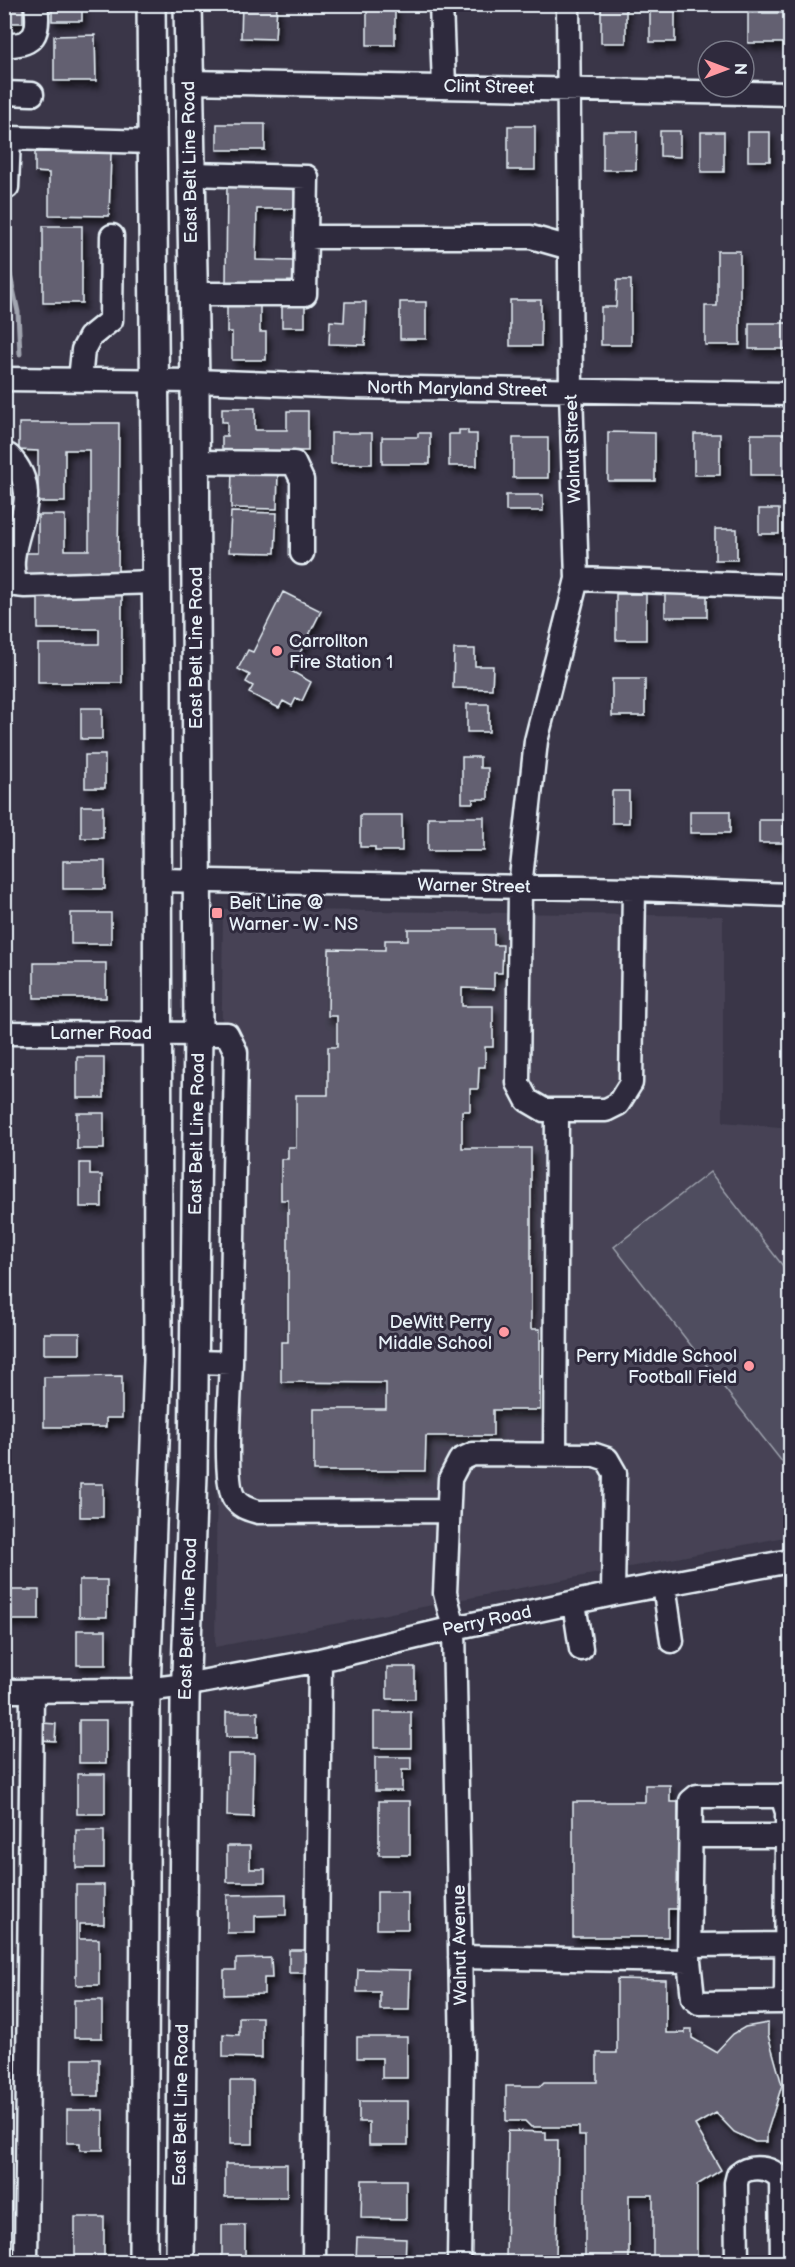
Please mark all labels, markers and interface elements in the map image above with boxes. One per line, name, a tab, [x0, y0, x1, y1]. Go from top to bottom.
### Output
north arrow	[696, 39, 756, 99]
text: N	[730, 63, 749, 75]
street label: Clint Street	[444, 76, 535, 98]
street label: East Belt Line Road	[178, 81, 202, 243]
street label: North Maryland Street	[367, 377, 548, 401]
street label: Walnut Street	[561, 394, 585, 504]
street label: East Belt Line Road	[186, 567, 207, 729]
place label: Carrollton Fire Station 1	[289, 631, 393, 673]
marker: Carrollton Fire Station 1	[270, 644, 284, 658]
street label: Warner Street	[417, 875, 531, 897]
place label: Belt Line @ Warner - W - NS	[229, 893, 358, 935]
marker: Belt Line @ Warner - W - NS	[210, 906, 224, 920]
street label: Larner Road	[50, 1023, 152, 1044]
street label: East Belt Line Road	[185, 1053, 209, 1215]
place label: DeWitt Perry Middle School	[378, 1312, 493, 1354]
marker: DeWitt Perry Middle School	[497, 1325, 511, 1339]
place label: Perry Middle School Football Field	[576, 1346, 737, 1388]
marker: Perry Middle School Football Field	[742, 1359, 756, 1373]
street label: East Belt Line Road	[175, 1537, 201, 1701]
street label: Perry Road	[441, 1601, 533, 1641]
street label: Walnut Avenue	[448, 1884, 472, 2005]
street label: East Belt Line Road	[169, 2024, 193, 2186]

